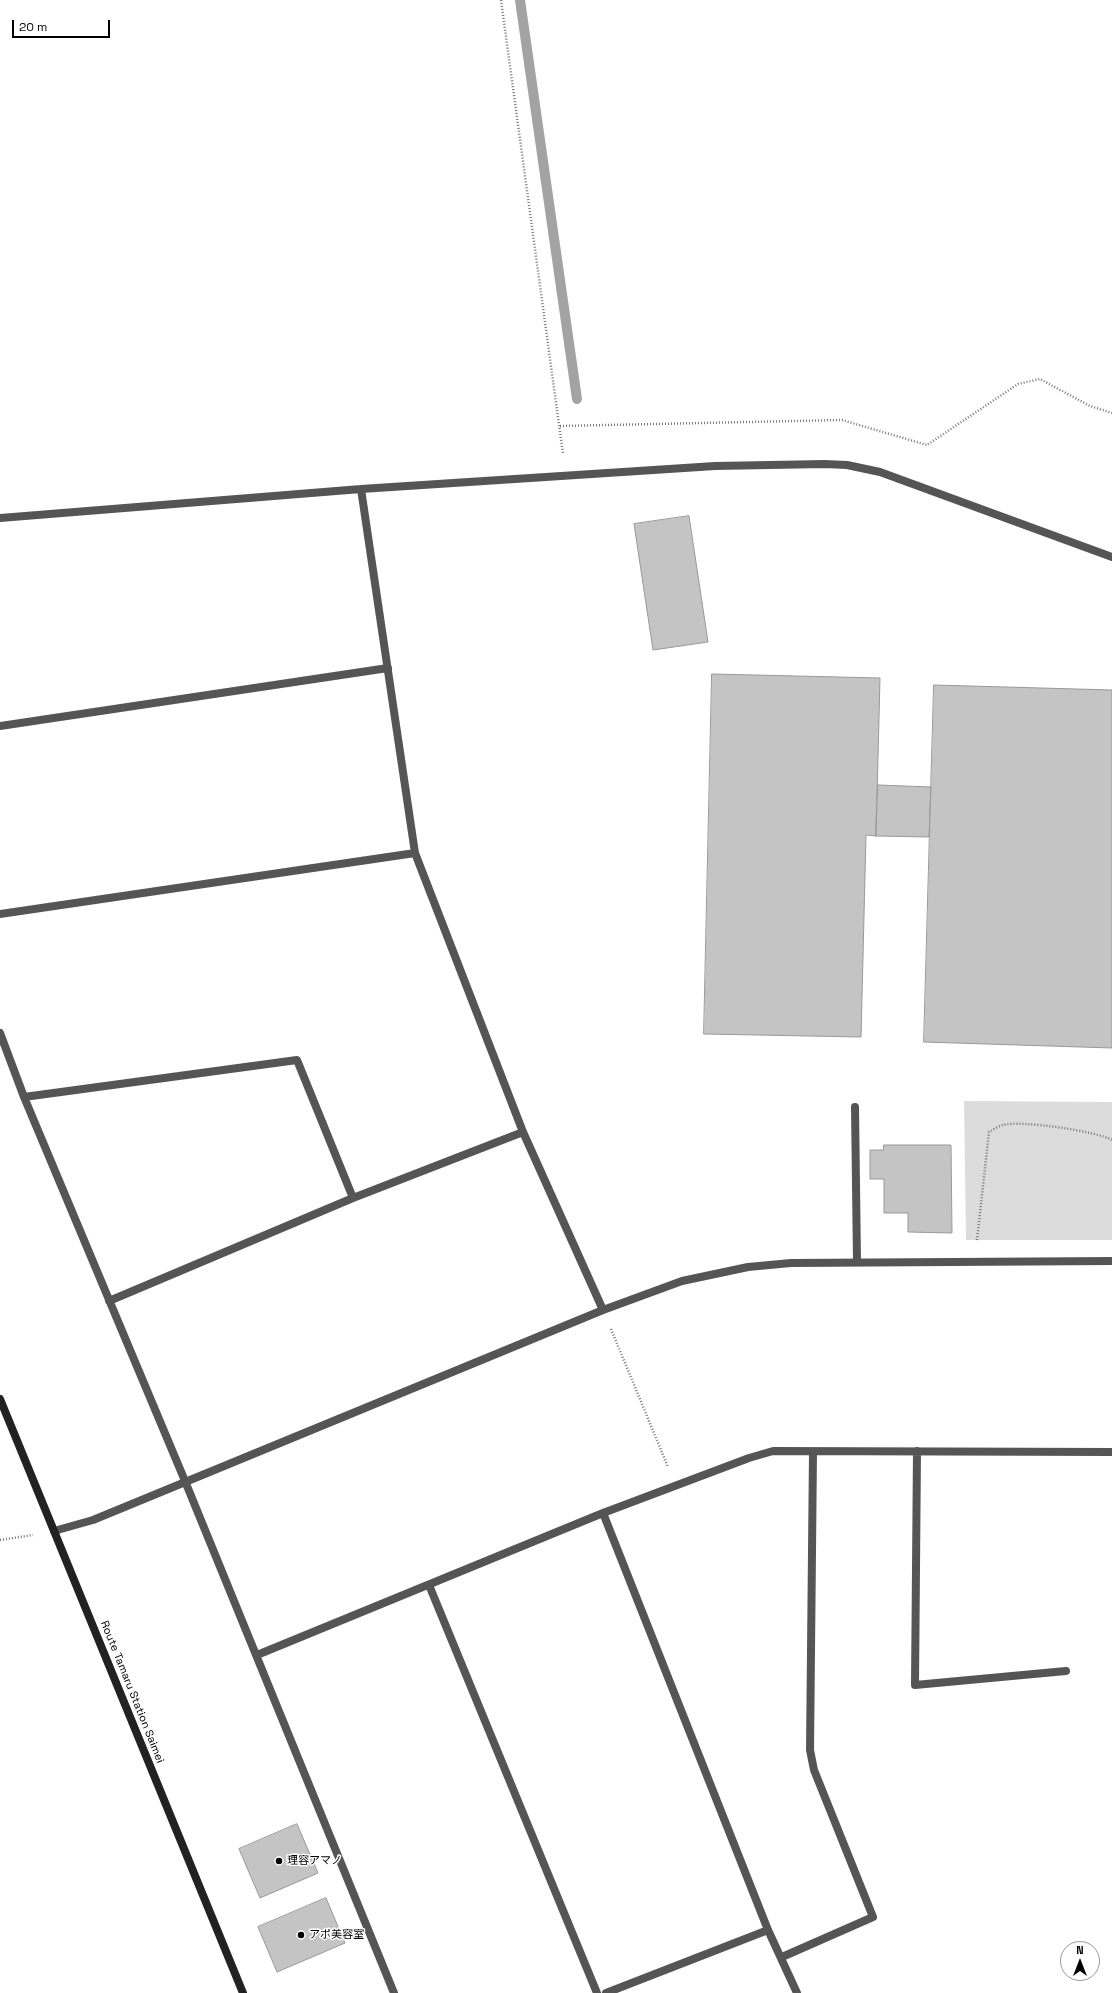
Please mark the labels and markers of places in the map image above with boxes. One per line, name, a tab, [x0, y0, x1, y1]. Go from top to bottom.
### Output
place label: 理容アマノ	[287, 1854, 342, 1868]
marker: 理容アマノ	[274, 1856, 284, 1866]
place label: アポ美容室	[309, 1928, 364, 1942]
marker: アポ美容室	[296, 1930, 306, 1940]

